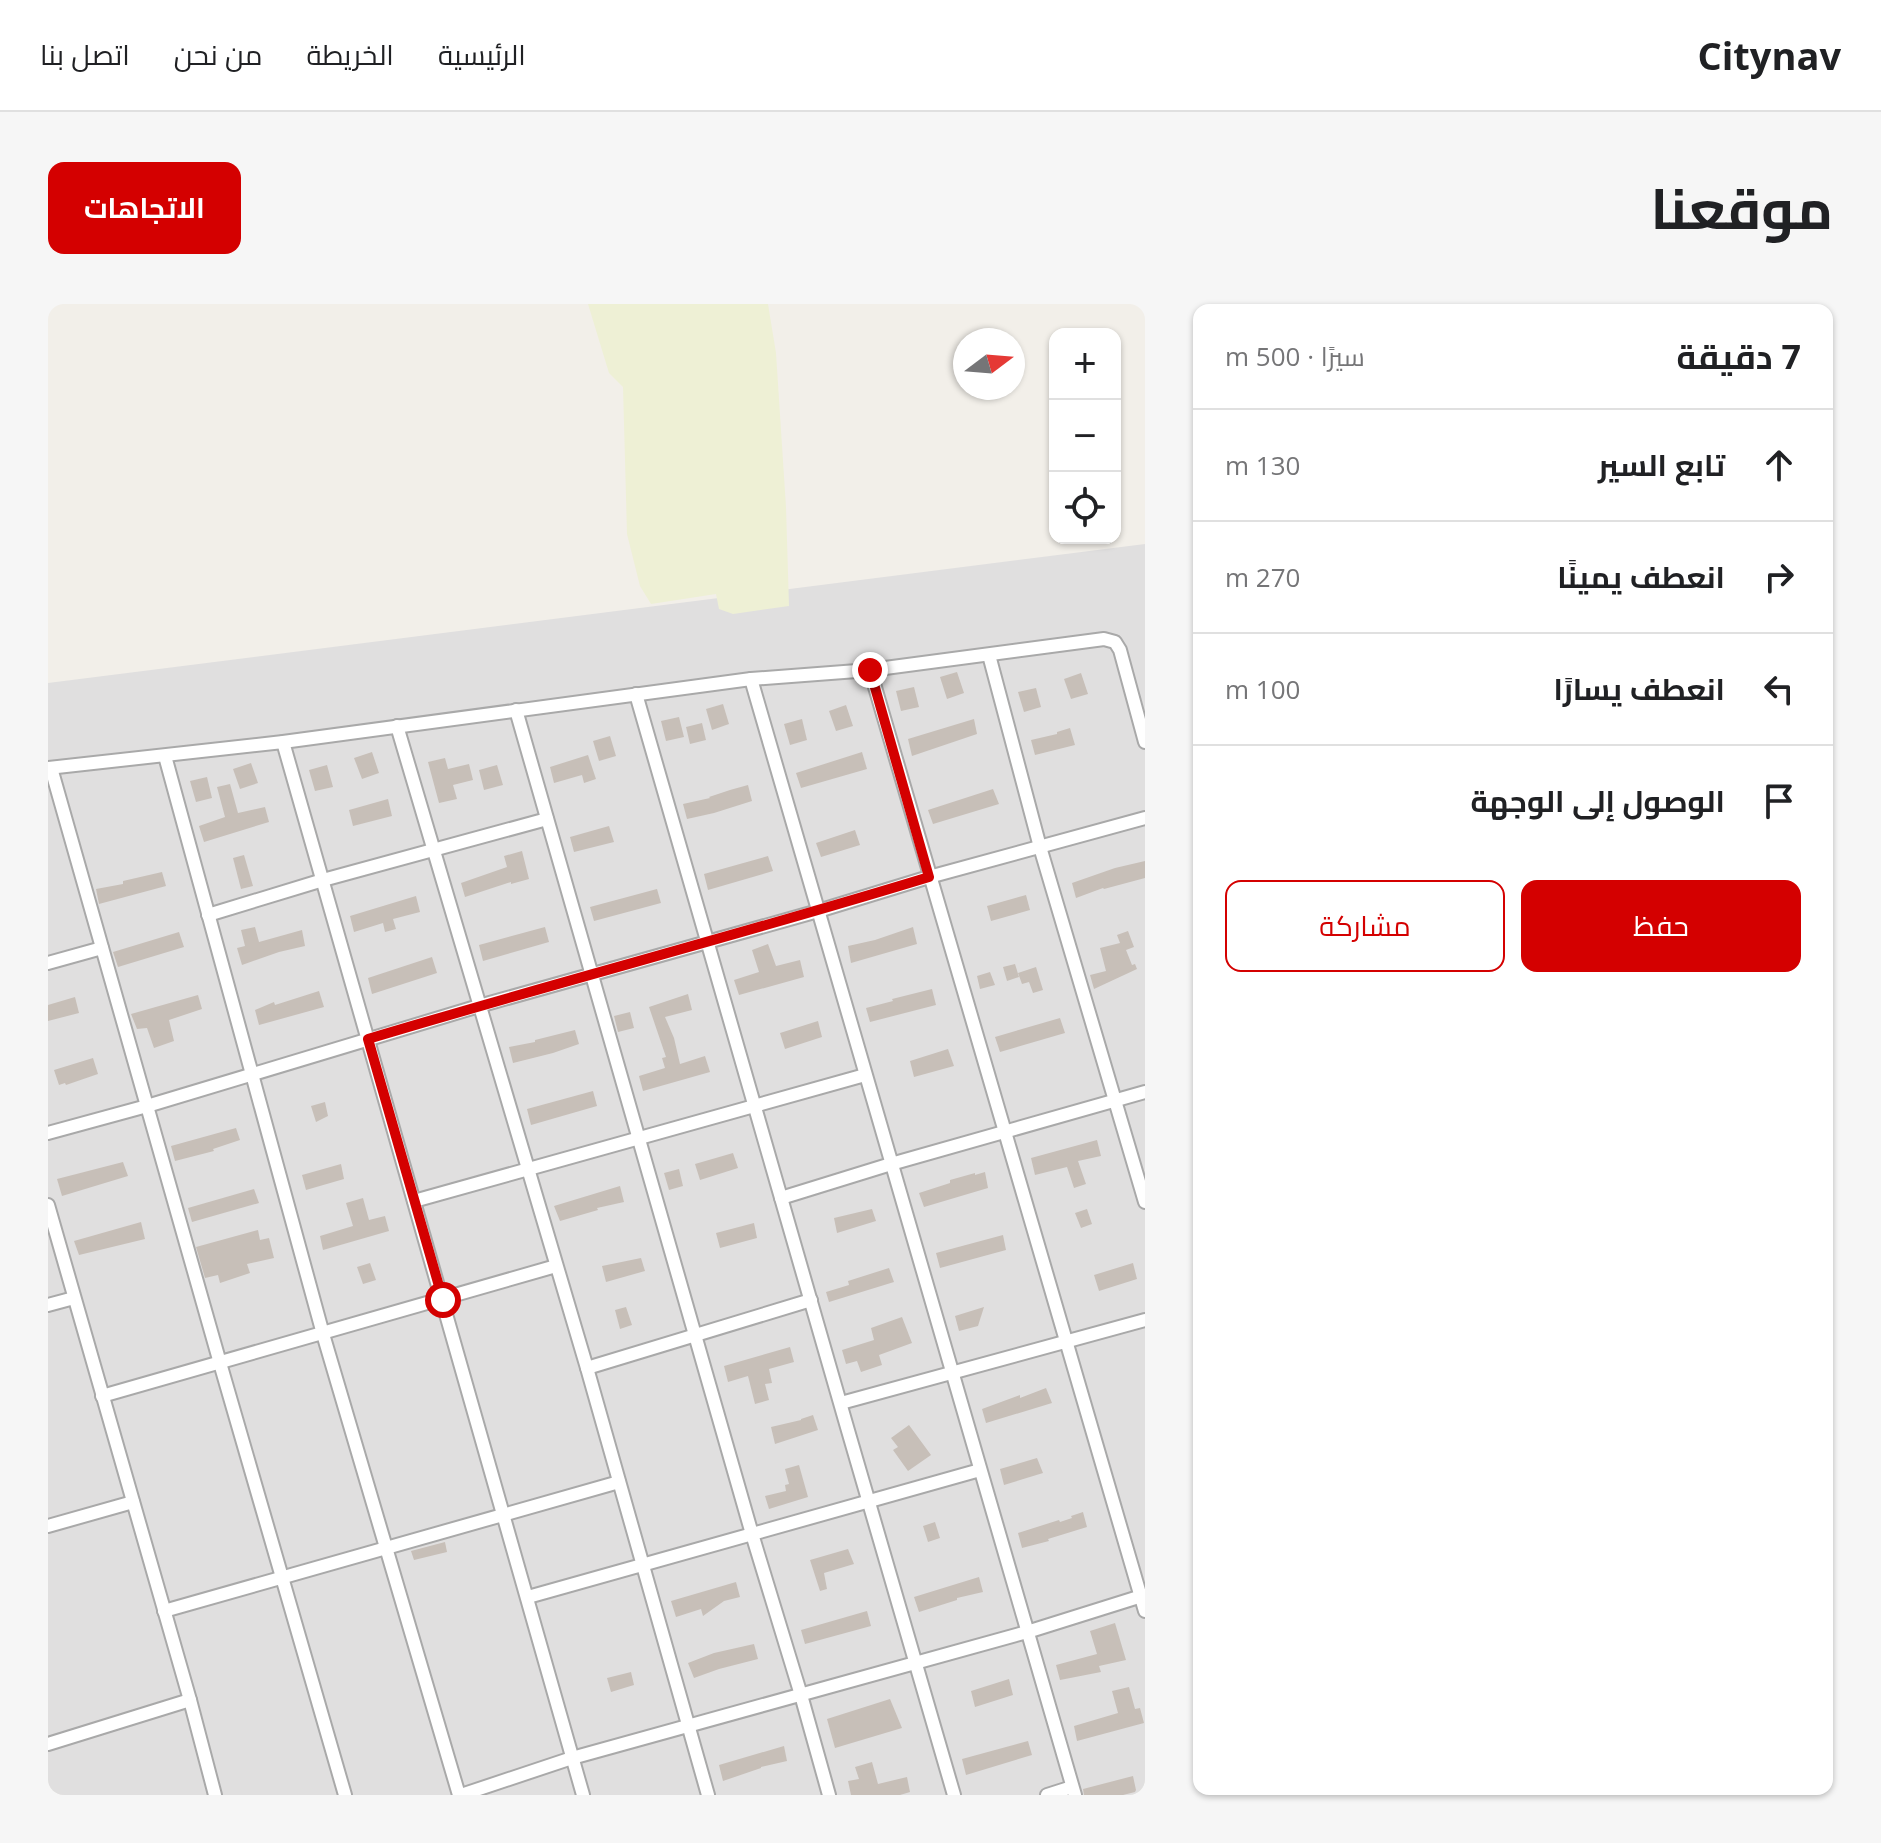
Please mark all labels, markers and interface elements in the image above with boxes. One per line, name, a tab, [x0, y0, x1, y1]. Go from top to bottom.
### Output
text: Citynav	[1698, 29, 1841, 81]
text: اتصل بنا	[40, 35, 130, 73]
text: من نحن	[174, 35, 262, 73]
text: الخريطة	[306, 35, 394, 73]
text: الرئيسية	[438, 35, 526, 73]
button: الاتجاهات	[48, 162, 241, 254]
text: موقعنا	[1650, 169, 1833, 245]
north arrow	[953, 328, 1025, 400]
map controls	[1049, 328, 1121, 544]
button: +	[1049, 328, 1121, 400]
text: 7 دقيقة	[1677, 333, 1801, 379]
text: سيرًا · 500 m	[1225, 338, 1365, 374]
button: −	[1049, 400, 1121, 472]
icon: ahead	[1757, 443, 1801, 487]
text: تابع السير	[1598, 444, 1725, 485]
text: 130 m	[1225, 447, 1300, 483]
button: locate	[1049, 472, 1121, 544]
icon: right	[1757, 555, 1801, 599]
text: انعطف يمينًا	[1557, 556, 1725, 597]
text: 270 m	[1225, 559, 1300, 595]
route end	[852, 652, 888, 688]
icon: left	[1757, 667, 1801, 711]
text: انعطف يسارًا	[1554, 668, 1725, 709]
text: 100 m	[1225, 671, 1300, 707]
icon: arrive	[1757, 779, 1801, 823]
text: الوصول إلى الوجهة	[1470, 780, 1725, 821]
button: مشاركة	[1225, 880, 1505, 972]
button: حفظ	[1521, 880, 1801, 972]
route start	[425, 1282, 461, 1318]

